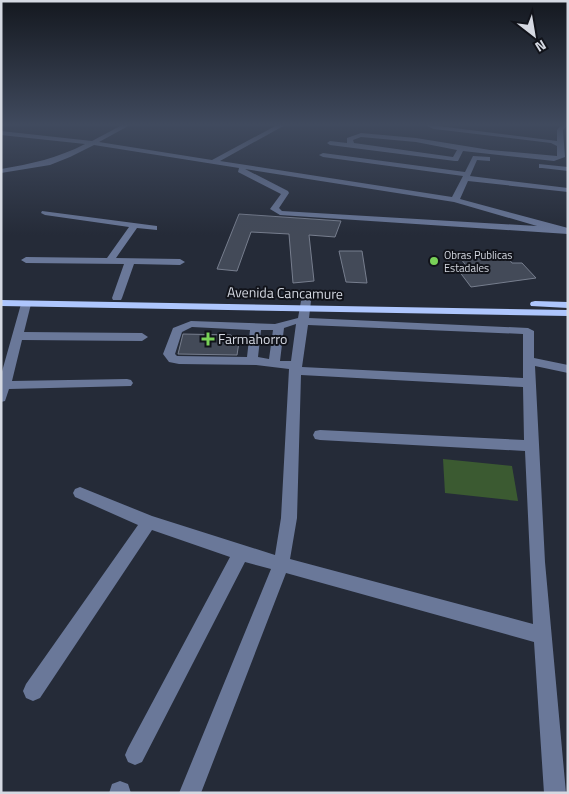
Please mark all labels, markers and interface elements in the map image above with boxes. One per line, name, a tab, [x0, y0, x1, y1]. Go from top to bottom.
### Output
north arrow	[509, 10, 559, 60]
text: N	[531, 35, 551, 58]
place label: Obras Publicas Estadales	[444, 247, 512, 276]
marker: Obras Publicas Estadales	[428, 255, 440, 267]
street label: Avenida Cancamure	[227, 281, 343, 304]
place label: Farmahorro	[218, 328, 287, 349]
marker: Farmahorro	[202, 333, 214, 345]

